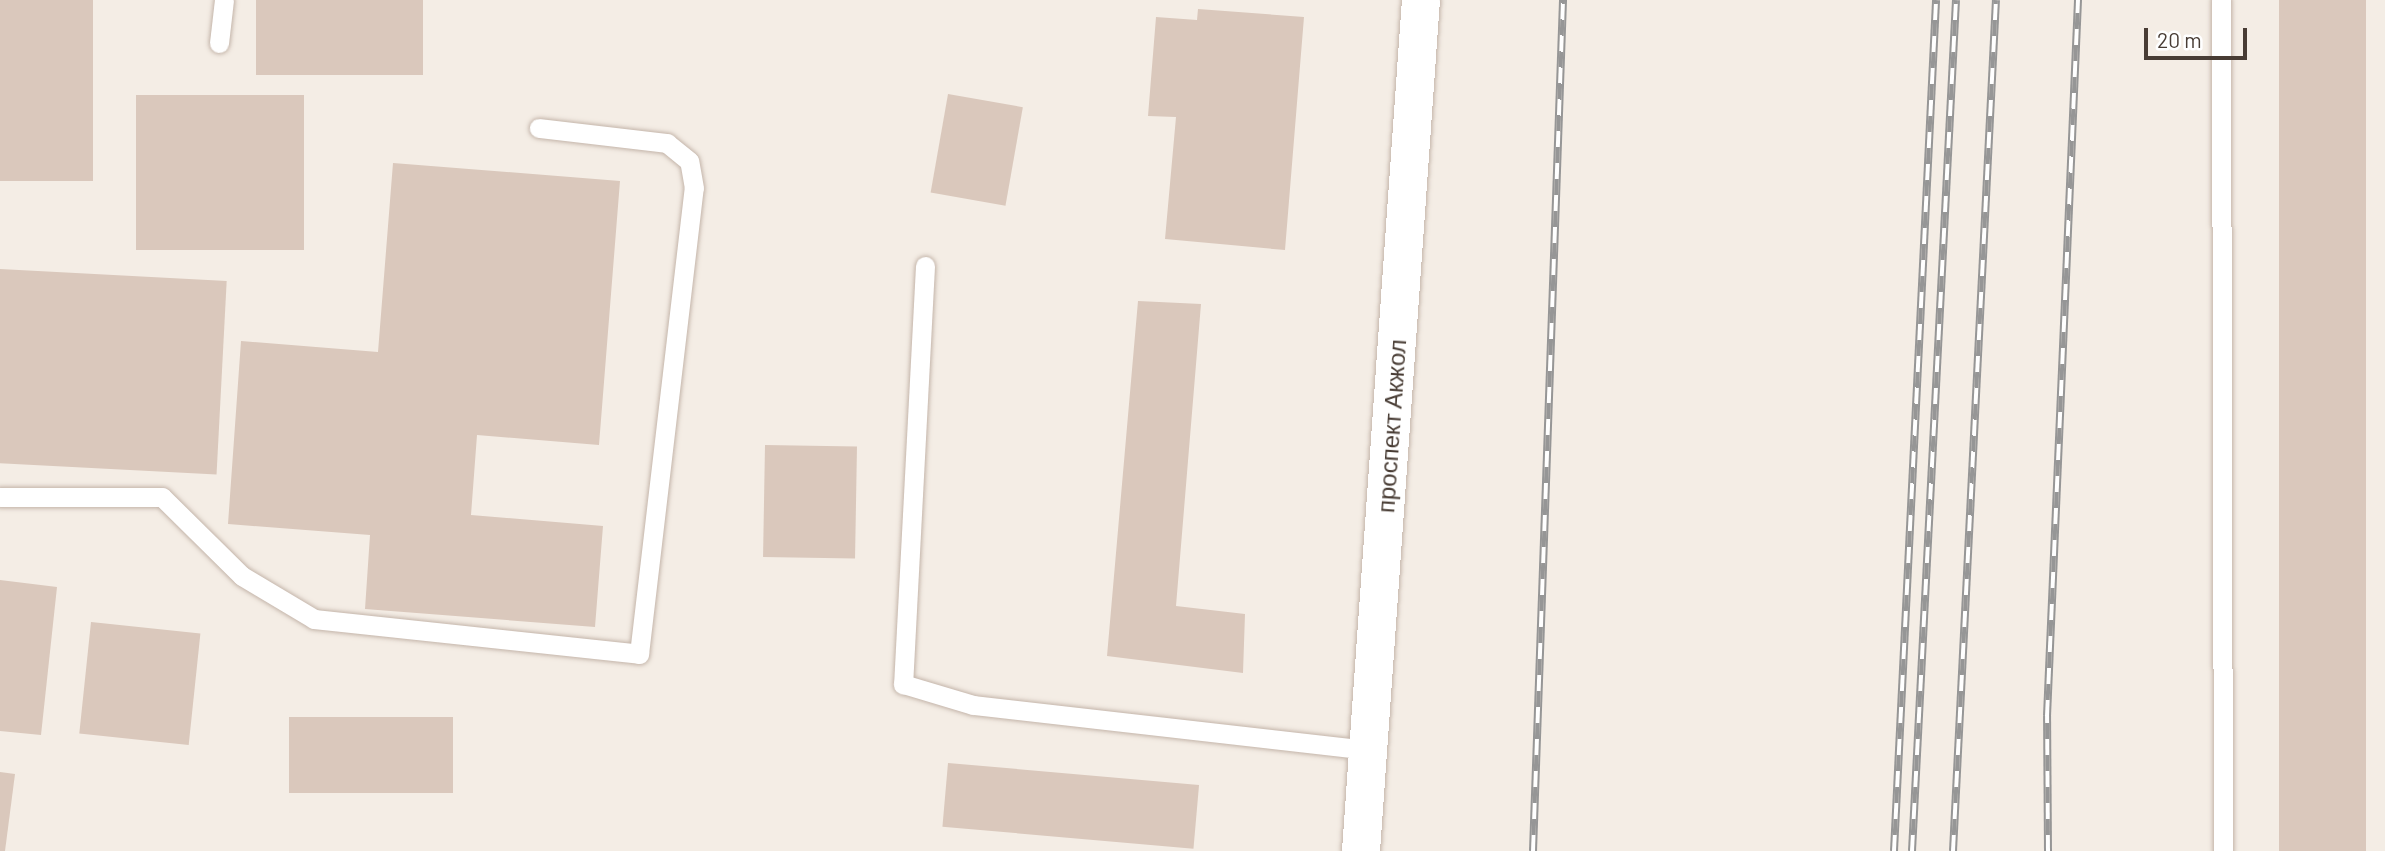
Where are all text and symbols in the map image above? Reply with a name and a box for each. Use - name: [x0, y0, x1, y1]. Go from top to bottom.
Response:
- scale bar: [2147, 14, 2250, 58]
- text: 20 m: [2157, 27, 2202, 52]
- street label: проспект Акжол: [1371, 338, 1411, 514]

